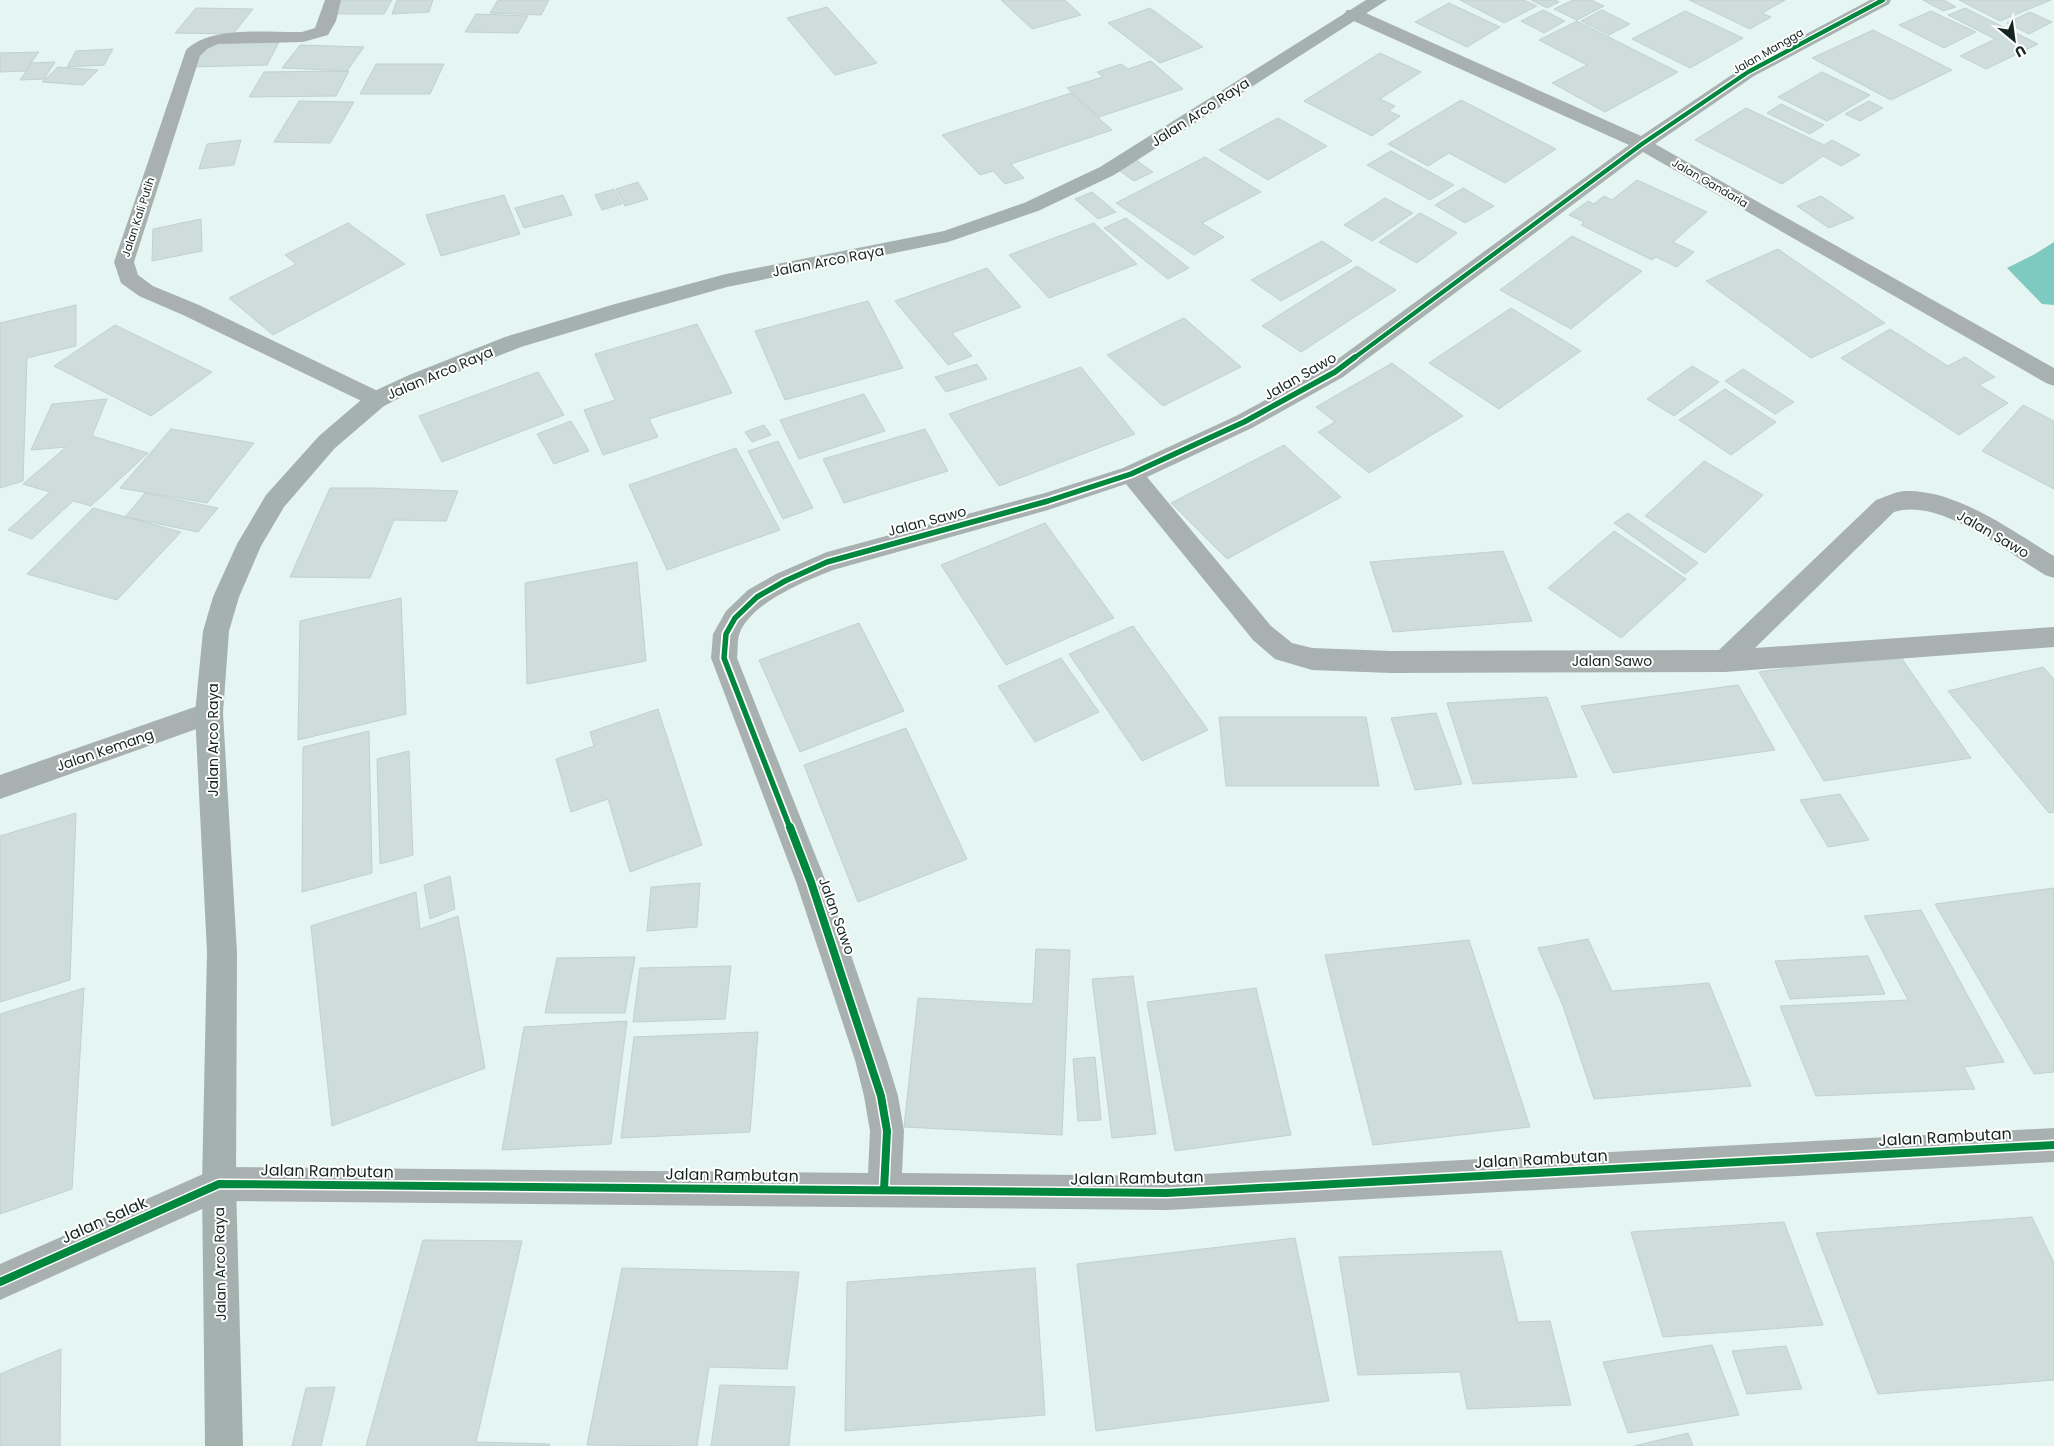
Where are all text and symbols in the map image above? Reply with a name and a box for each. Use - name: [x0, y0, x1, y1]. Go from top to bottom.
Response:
- north arrow: [1989, 15, 2039, 65]
- street label: Jalan Mangga: [1730, 24, 1806, 78]
- text: U: [2011, 40, 2029, 63]
- street label: Jalan Arco Raya: [1147, 73, 1253, 151]
- street label: Jalan Gandaria: [1669, 155, 1751, 211]
- street label: Jalan Kali Putih: [118, 175, 158, 259]
- street label: Jalan Arco Raya: [770, 240, 886, 282]
- street label: Jalan Arco Raya: [384, 342, 496, 404]
- street label: Jalan Sawo: [1260, 347, 1340, 405]
- street label: Jalan Sawo: [885, 501, 969, 541]
- street label: Jalan Sawo: [1953, 505, 2033, 563]
- street label: Jalan Sawo: [1572, 651, 1652, 671]
- street label: Jalan Arco Raya: [203, 683, 223, 797]
- street label: Jalan Kemang: [54, 724, 156, 776]
- street label: Jalan Sawo: [814, 875, 860, 957]
- street label: Jalan Rambutan: [1878, 1122, 2012, 1152]
- street label: Jalan Rambutan: [1474, 1144, 1608, 1174]
- street label: Jalan Rambutan: [260, 1158, 394, 1184]
- street label: Jalan Rambutan: [665, 1162, 799, 1188]
- street label: Jalan Rambutan: [1070, 1165, 1204, 1191]
- street label: Jalan Salak: [57, 1191, 151, 1249]
- street label: Jalan Arco Raya: [209, 1207, 231, 1321]

